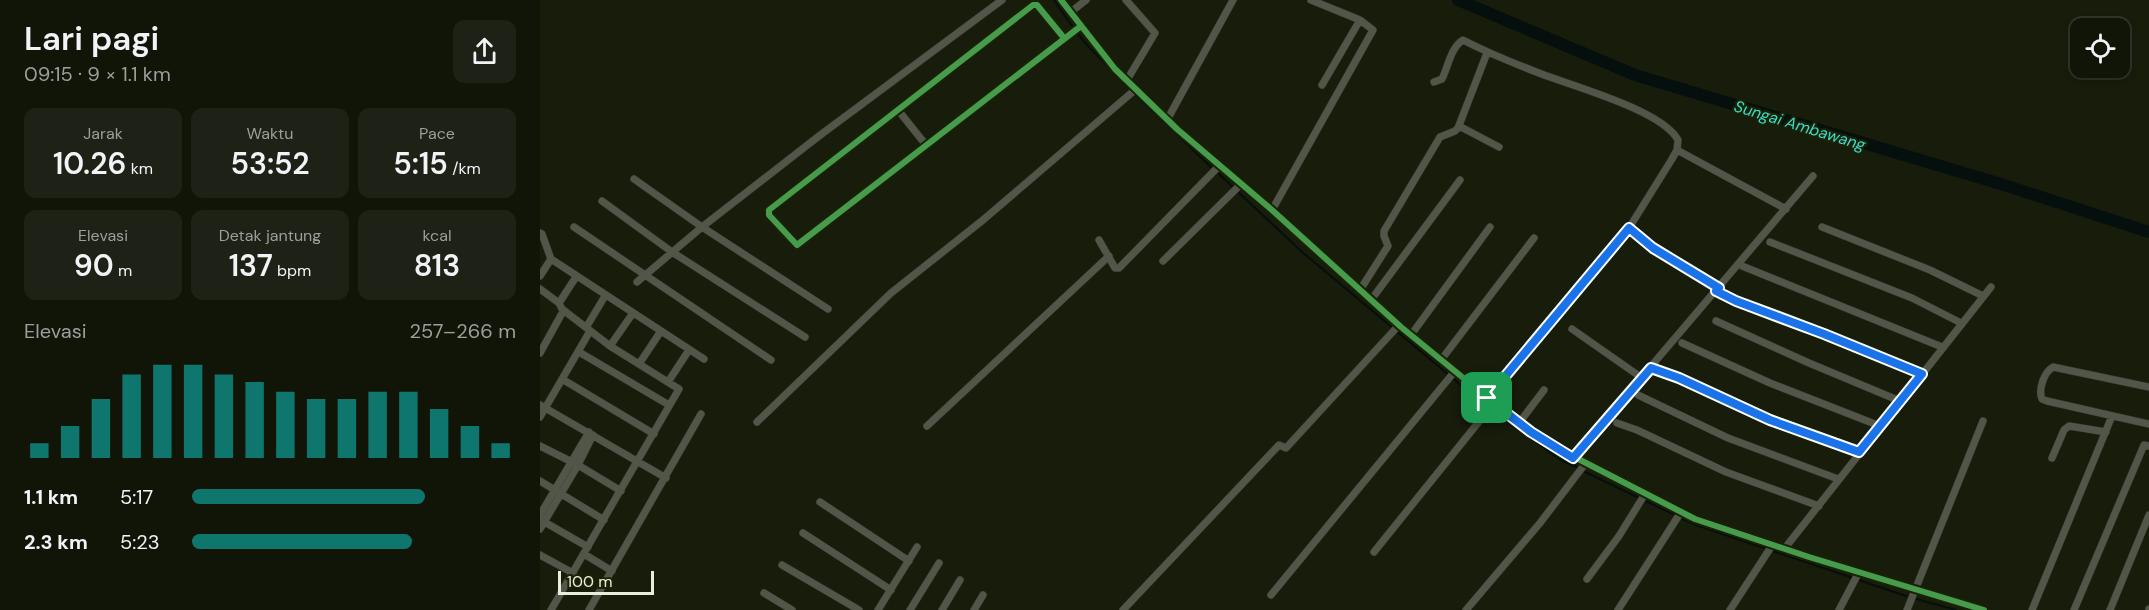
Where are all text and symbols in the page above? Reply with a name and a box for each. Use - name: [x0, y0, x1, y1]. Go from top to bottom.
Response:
- text: Lari pagi: [24, 17, 159, 60]
- map controls: [2070, 18, 2130, 78]
- button: locate: [2070, 18, 2130, 78]
- button: share: [453, 20, 516, 83]
- text: 09:15 · 9 × 1.1 km: [24, 61, 171, 87]
- water label: Sungai Ambawang: [1732, 96, 1869, 156]
- text: Jarak: [83, 123, 123, 144]
- text: Waktu: [247, 123, 293, 144]
- text: Pace: [419, 123, 455, 144]
- text: 10.26: [53, 144, 126, 183]
- text: 53:52: [230, 144, 310, 183]
- text: 5:15: [393, 144, 448, 183]
- text: km: [126, 158, 153, 179]
- text: /km: [448, 158, 481, 179]
- text: Elevasi: [78, 225, 128, 246]
- text: Detak jantung: [219, 225, 321, 246]
- text: kcal: [423, 225, 451, 246]
- text: 90: [74, 246, 114, 285]
- text: 137: [229, 246, 273, 285]
- text: 813: [414, 246, 460, 285]
- text: m: [114, 260, 132, 281]
- text: bpm: [273, 260, 311, 281]
- text: Elevasi: [24, 318, 86, 344]
- text: 257–266 m: [409, 318, 516, 344]
- pin: [1461, 372, 1512, 423]
- icon: arrive: [1470, 381, 1503, 414]
- text: 1.1 km: [24, 484, 78, 510]
- text: 5:17: [120, 484, 153, 510]
- text: 2.3 km: [24, 529, 88, 555]
- text: 5:23: [120, 529, 160, 555]
- scale bar: [558, 568, 654, 596]
- text: 100 m: [567, 571, 612, 592]

